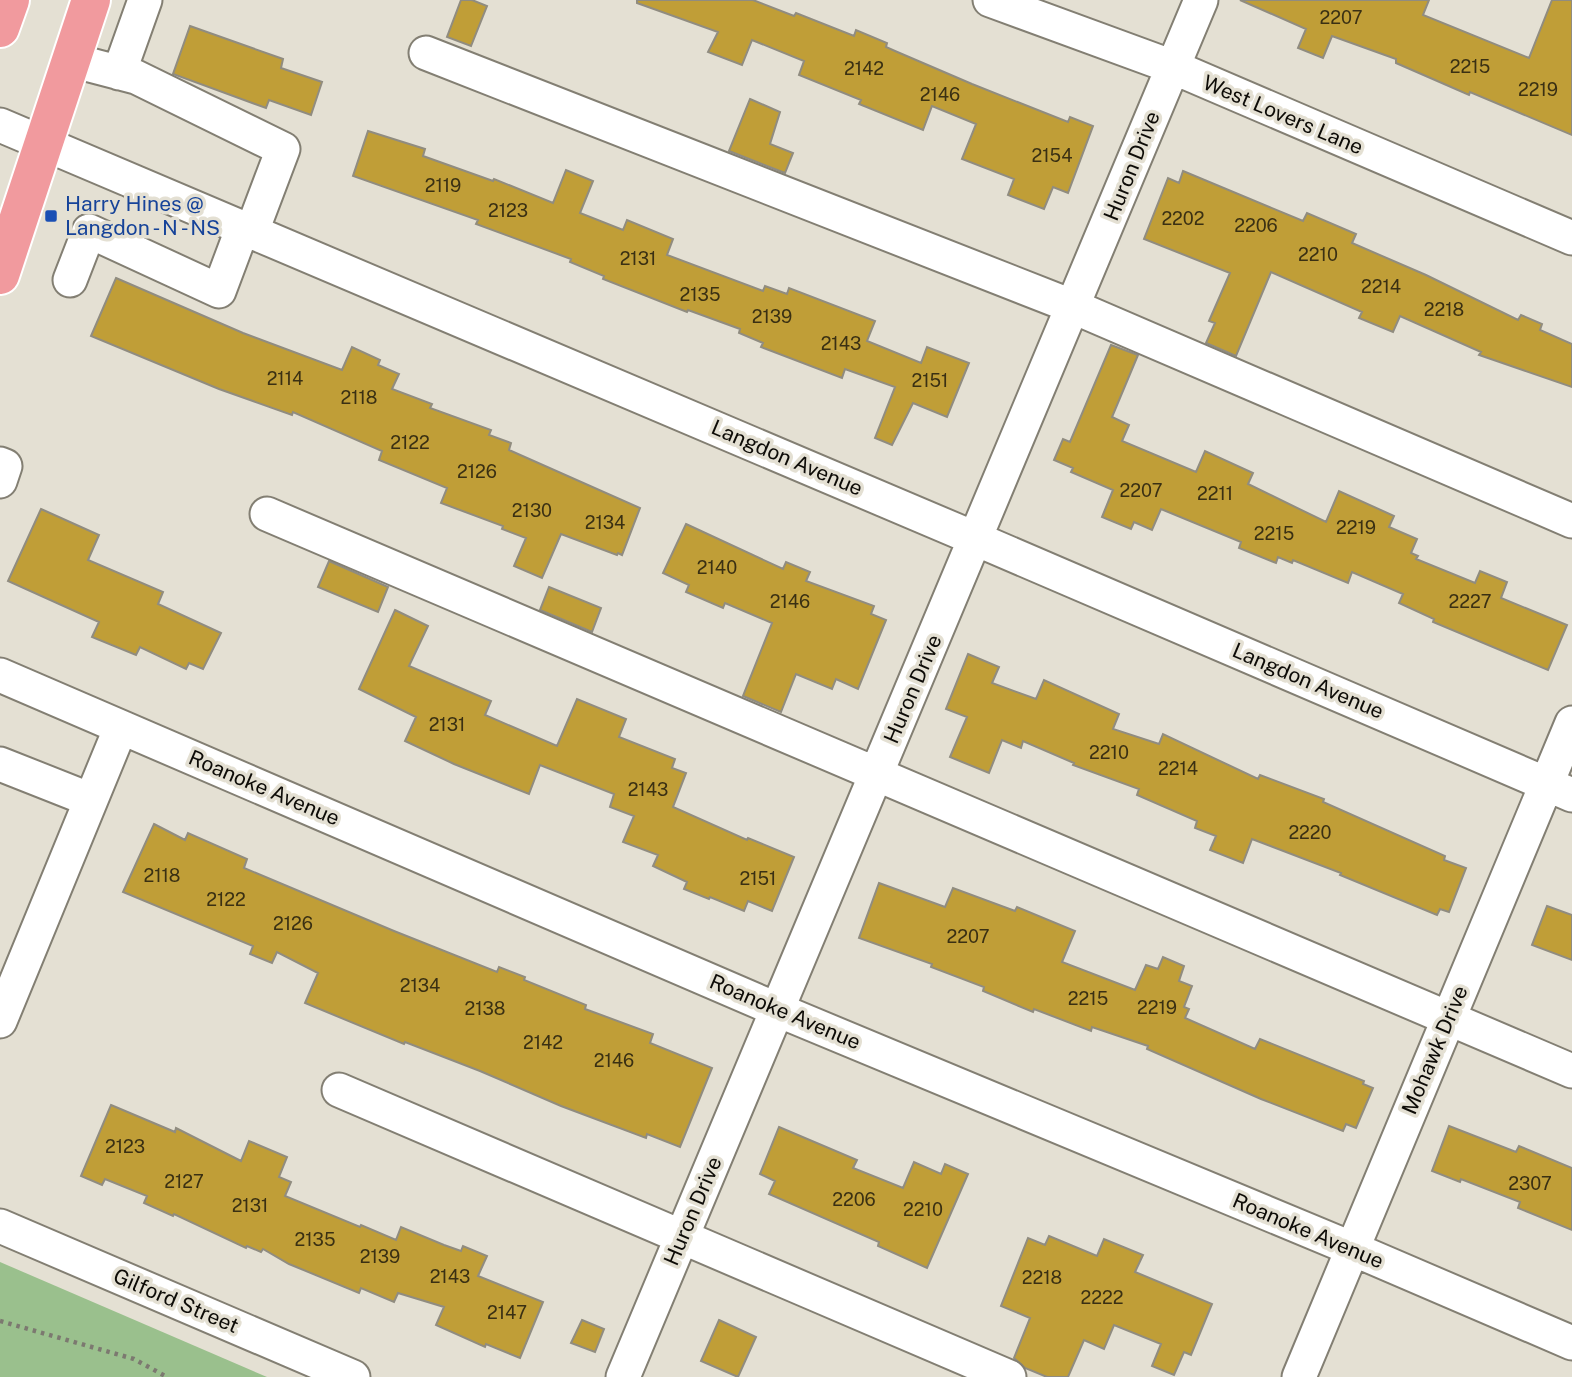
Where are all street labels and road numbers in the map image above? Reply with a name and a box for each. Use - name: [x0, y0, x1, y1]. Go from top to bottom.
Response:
- street label: West Lovers Lane: [1199, 70, 1367, 160]
- street label: Huron Drive: [1098, 107, 1165, 224]
- street label: Langdon Avenue: [708, 414, 867, 501]
- street label: Huron Drive: [878, 631, 947, 747]
- street label: Langdon Avenue: [1229, 637, 1388, 724]
- street label: Roanoke Avenue: [185, 744, 343, 831]
- street label: Roanoke Avenue: [706, 968, 864, 1055]
- street label: Mohawk Drive: [1396, 982, 1473, 1118]
- street label: Huron Drive: [658, 1153, 727, 1269]
- street label: Roanoke Avenue: [1229, 1187, 1387, 1274]
- street label: Gilford Street: [110, 1263, 243, 1338]

